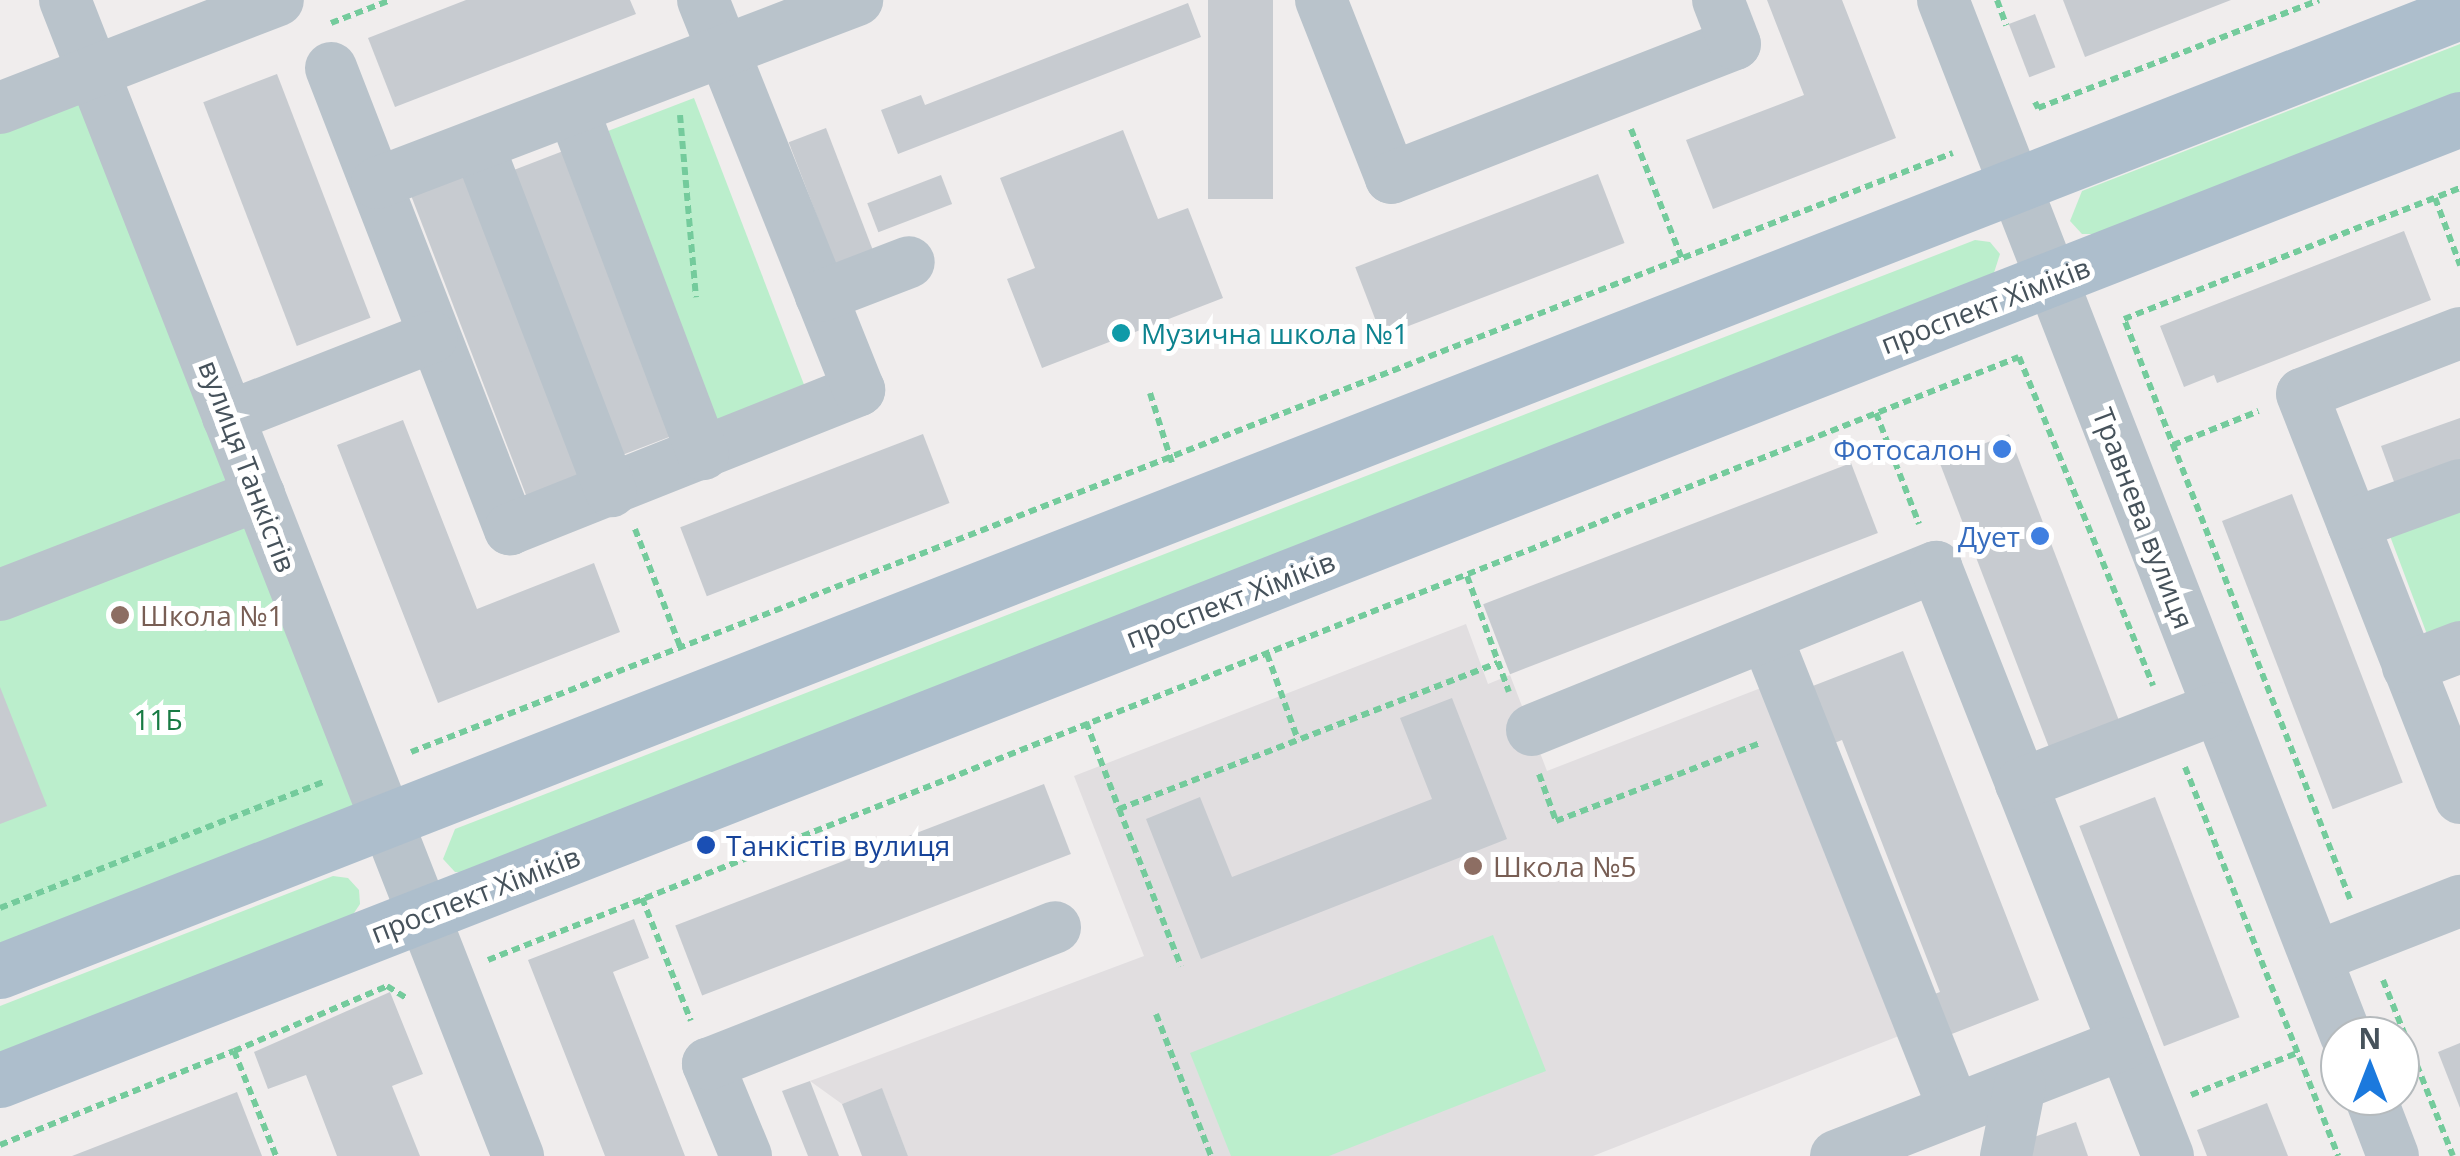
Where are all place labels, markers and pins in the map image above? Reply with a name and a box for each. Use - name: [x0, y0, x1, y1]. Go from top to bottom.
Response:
- place label: Музична школа №1: [1141, 316, 1409, 350]
- marker: Музична школа №1: [1110, 322, 1132, 344]
- place label: Фотосалон: [1833, 432, 1982, 466]
- marker: Фотосалон: [1991, 438, 2013, 460]
- place label: Дует: [1958, 519, 2020, 553]
- marker: Дует: [2029, 525, 2051, 547]
- place label: Школа №1: [140, 598, 284, 632]
- marker: Школа №1: [109, 604, 131, 626]
- place label: Танкістів вулиця: [726, 828, 950, 862]
- marker: Танкістів вулиця: [695, 834, 717, 856]
- place label: Школа №5: [1493, 849, 1637, 883]
- marker: Школа №5: [1462, 855, 1484, 877]

